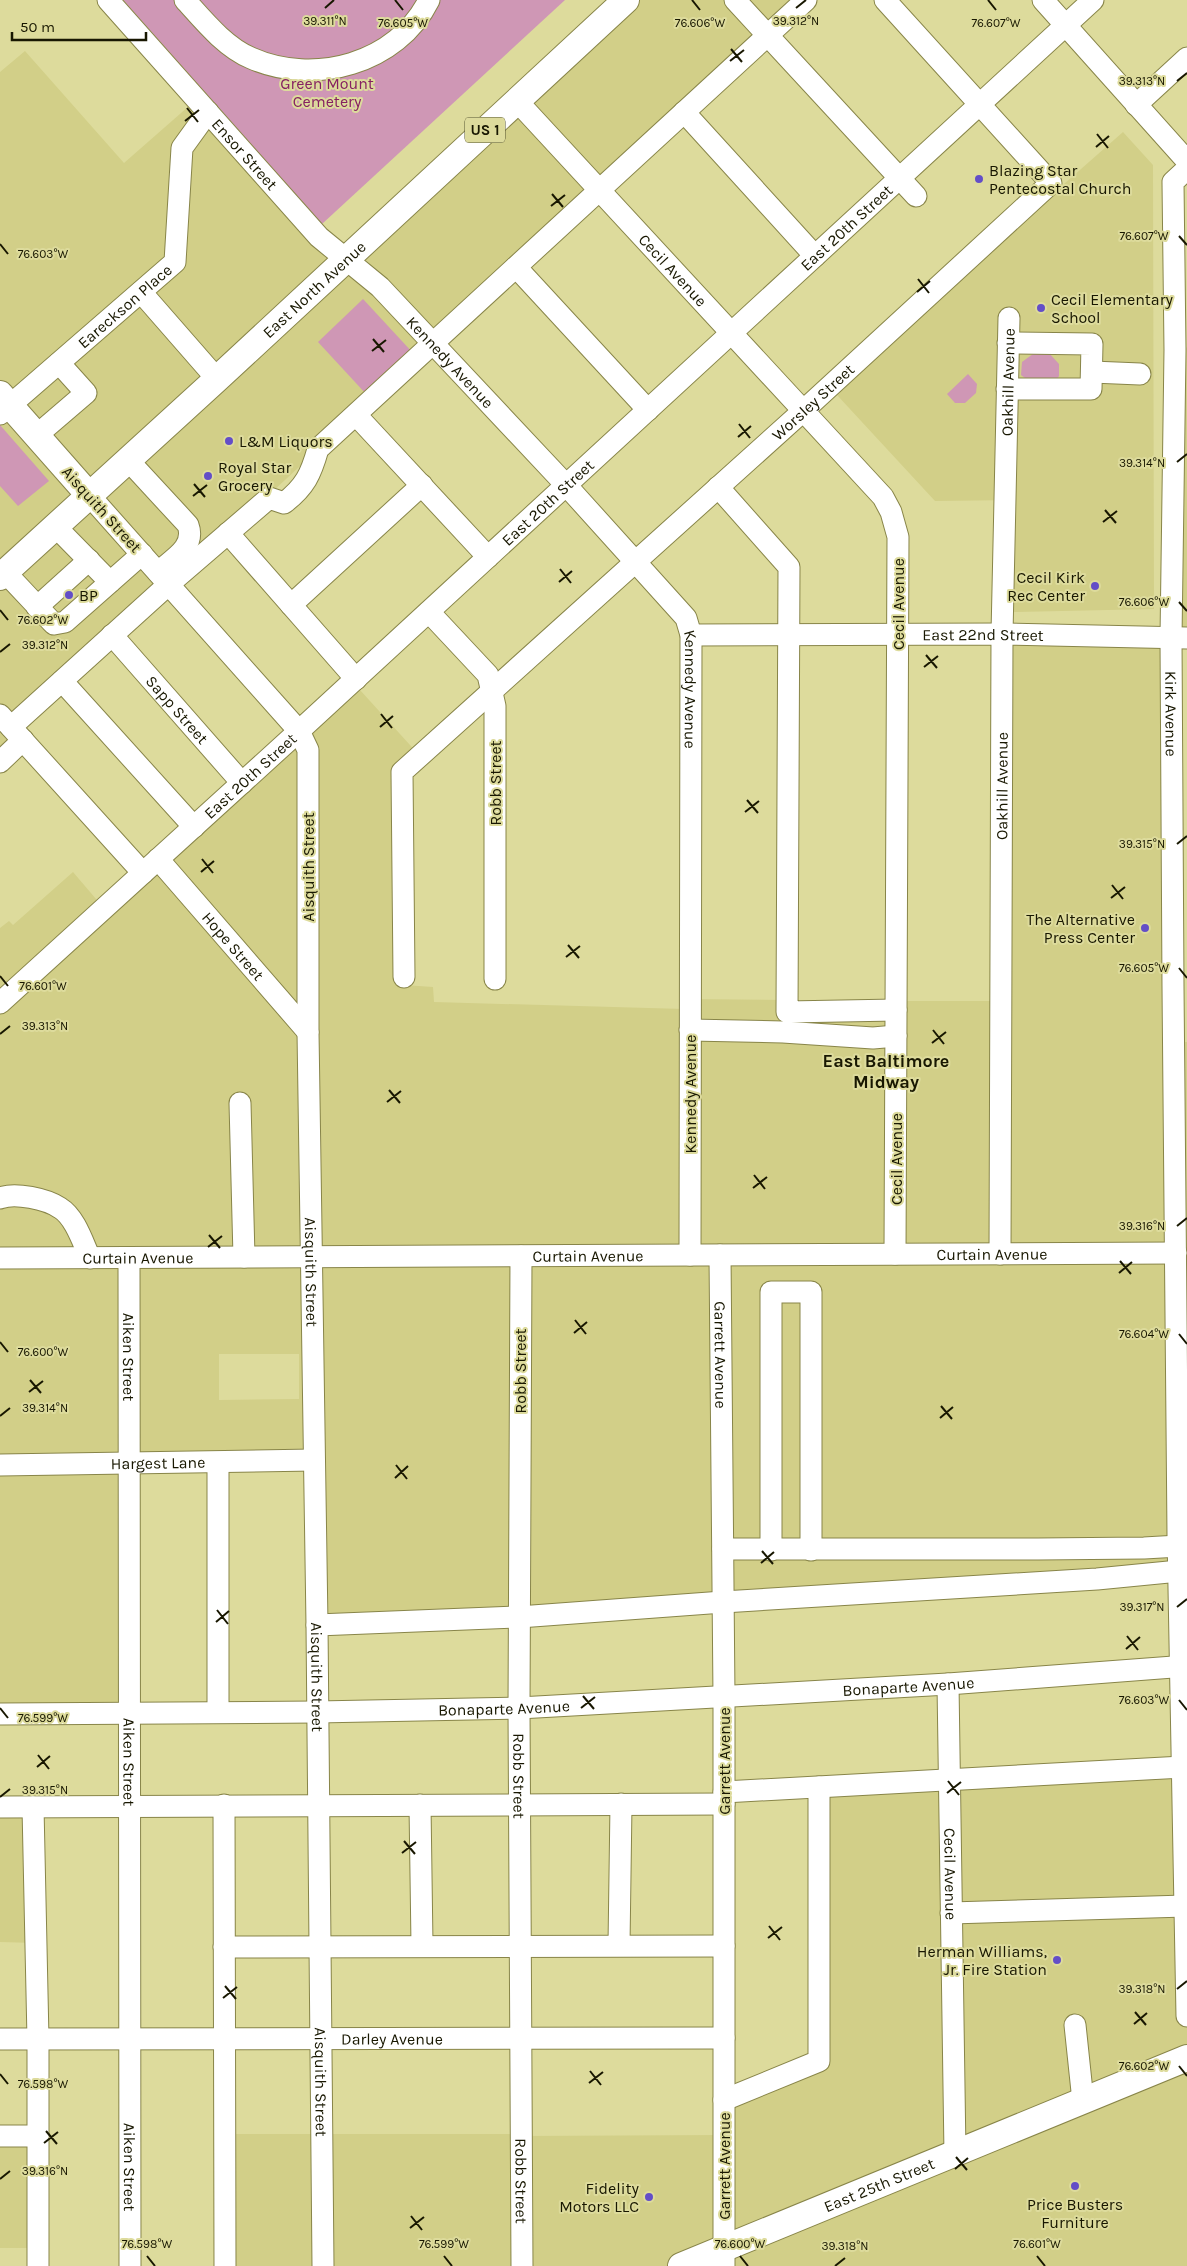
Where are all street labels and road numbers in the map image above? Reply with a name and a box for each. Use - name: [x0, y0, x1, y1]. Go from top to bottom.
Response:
- street label: Ensor Street: [208, 114, 281, 194]
- road number: US 1: [465, 118, 505, 142]
- street label: East 20th Street: [797, 181, 896, 275]
- street label: Cecil Avenue: [635, 230, 711, 310]
- street label: East North Avenue: [259, 237, 370, 342]
- street label: Eareckson Place: [74, 260, 176, 352]
- street label: Kennedy Avenue: [402, 312, 498, 412]
- street label: Oakhill Avenue: [997, 328, 1019, 436]
- street label: Worsley Street: [768, 360, 858, 444]
- street label: East 20th Street: [498, 456, 598, 550]
- street label: Aisquith Street: [58, 462, 145, 556]
- street label: Cecil Avenue: [889, 558, 908, 650]
- street label: East 22nd Street: [922, 625, 1044, 645]
- street label: Kennedy Avenue: [680, 628, 701, 749]
- street label: Kirk Avenue: [1161, 671, 1181, 757]
- street label: Sapp Street: [142, 672, 212, 748]
- street label: East 20th Street: [200, 729, 301, 823]
- street label: Oakhill Avenue: [992, 732, 1012, 840]
- street label: Robb Street: [486, 740, 505, 826]
- street label: Aisquith Street: [299, 812, 318, 922]
- street label: Hope Street: [198, 908, 268, 984]
- street label: Kennedy Avenue: [681, 1035, 700, 1153]
- street label: Cecil Avenue: [887, 1113, 906, 1205]
- street label: Aisquith Street: [301, 1217, 321, 1327]
- street label: Curtain Avenue: [936, 1245, 1048, 1264]
- street label: Curtain Avenue: [532, 1246, 644, 1266]
- street label: Curtain Avenue: [82, 1248, 194, 1268]
- street label: Garrett Avenue: [710, 1301, 730, 1409]
- street label: Aiken Street: [119, 1313, 138, 1401]
- street label: Robb Street: [511, 1328, 530, 1414]
- street label: Hargest Lane: [110, 1453, 206, 1473]
- street label: Aisquith Street: [307, 1622, 327, 1732]
- street label: Bonaparte Avenue: [842, 1673, 975, 1700]
- street label: Bonaparte Avenue: [438, 1696, 570, 1720]
- street label: Garrett Avenue: [715, 1707, 734, 1815]
- street label: Aiken Street: [119, 1718, 139, 1806]
- street label: Robb Street: [509, 1733, 529, 1819]
- street label: Cecil Avenue: [940, 1828, 961, 1920]
- street label: Aisquith Street: [311, 2027, 331, 2137]
- street label: Darley Avenue: [341, 2029, 443, 2049]
- street label: Garrett Avenue: [715, 2112, 734, 2220]
- street label: Aiken Street: [120, 2123, 139, 2211]
- street label: Robb Street: [511, 2138, 531, 2224]
- street label: East 25th Street: [821, 2154, 937, 2216]

